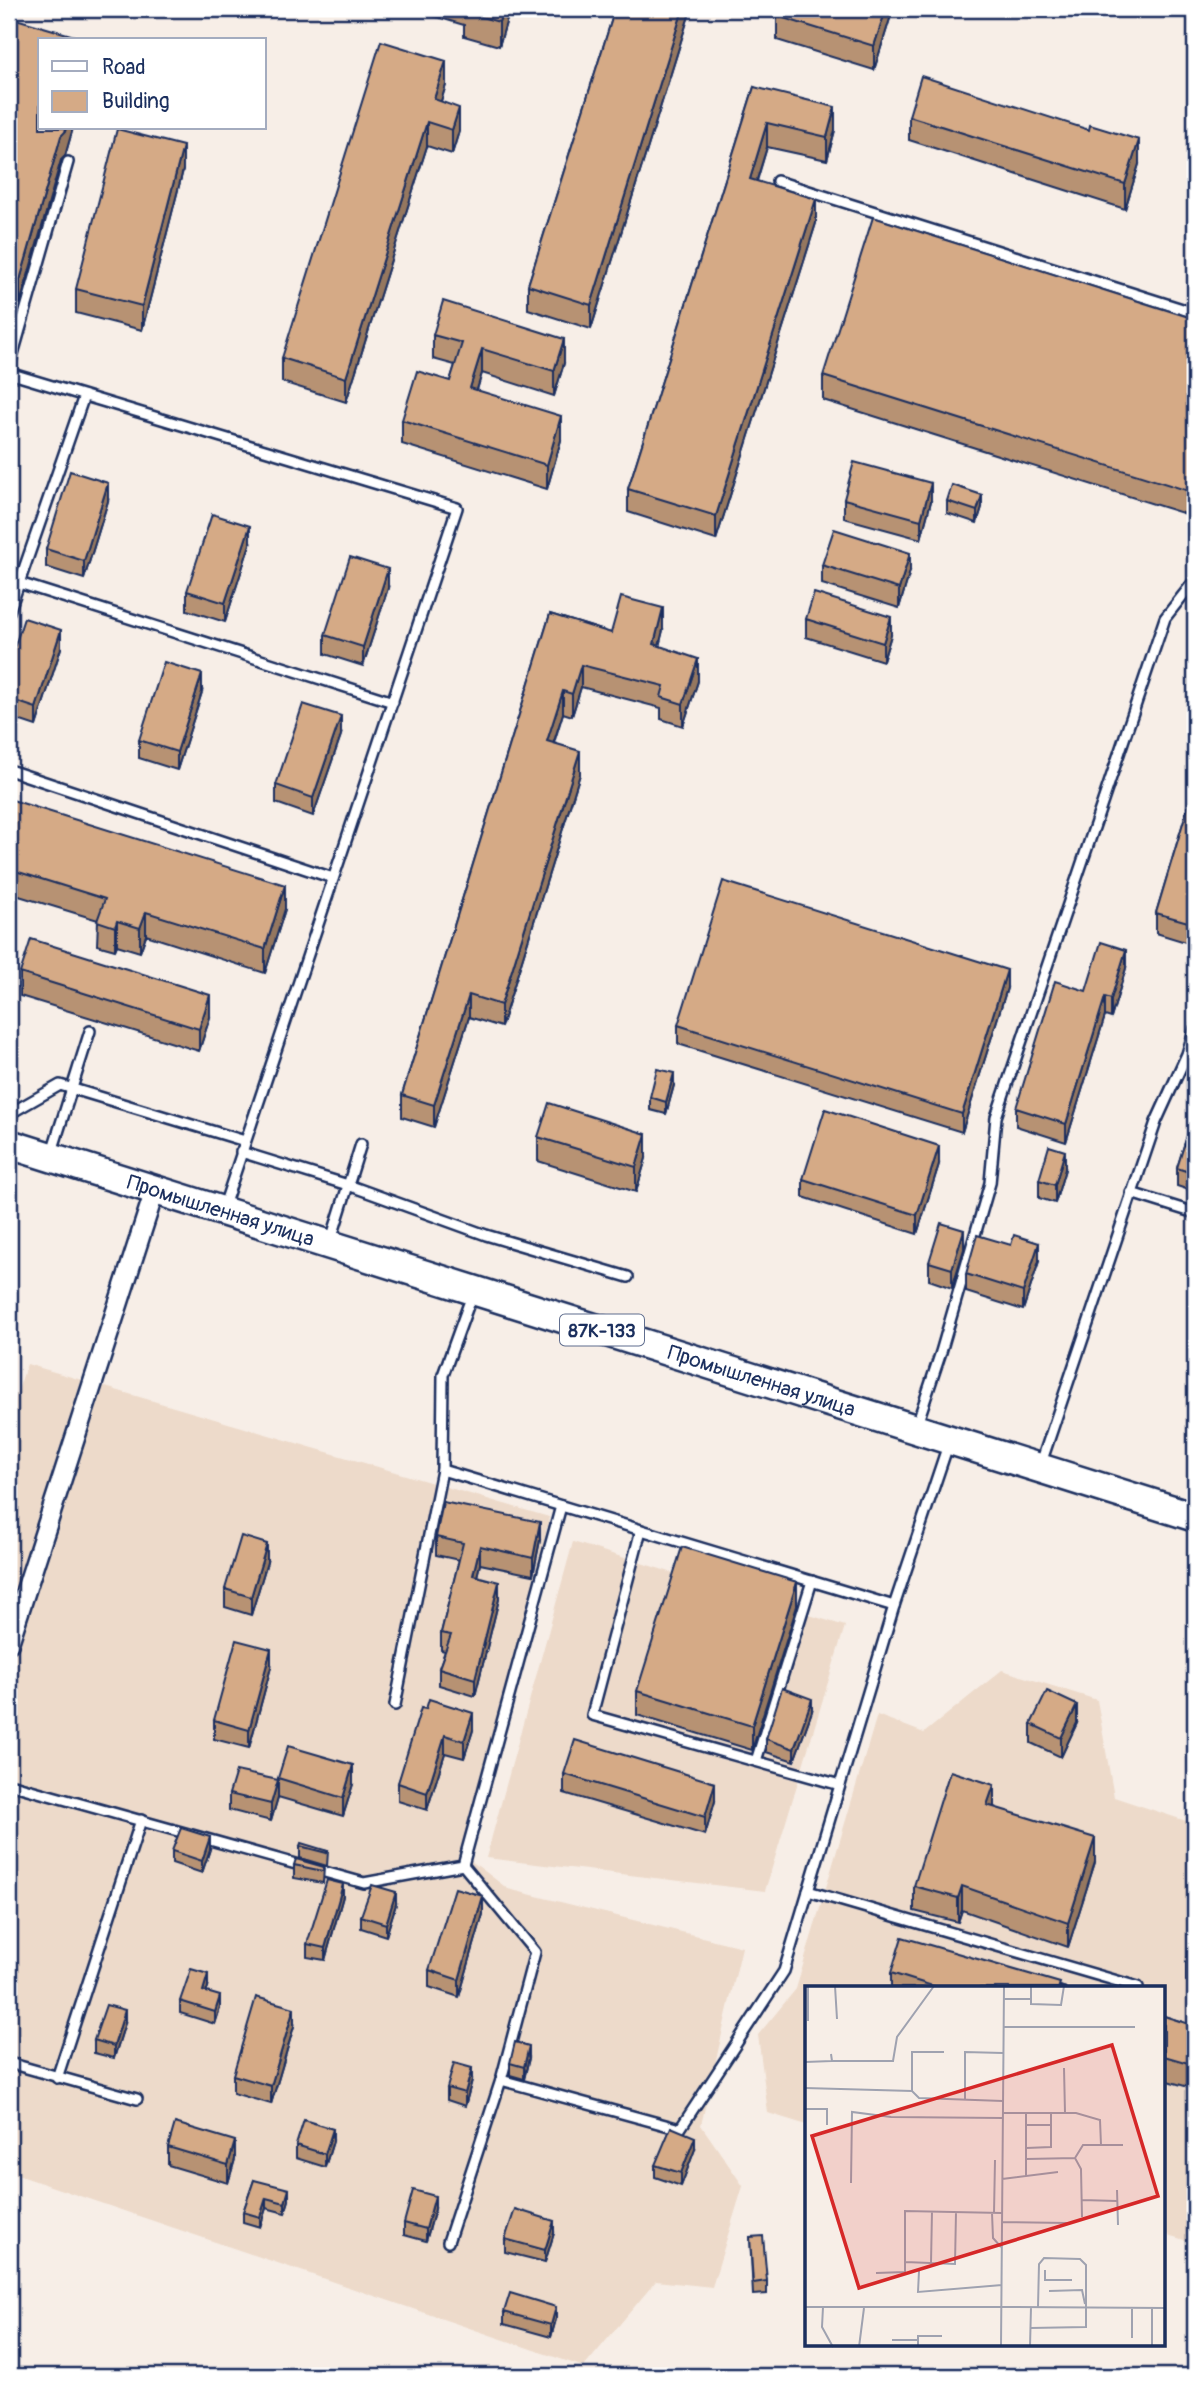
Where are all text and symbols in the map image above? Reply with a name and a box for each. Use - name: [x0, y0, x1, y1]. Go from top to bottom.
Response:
- legend: [38, 38, 266, 130]
- text: Road: [102, 54, 146, 81]
- text: Building: [102, 88, 169, 115]
- street label: Промышленная улица: [124, 1169, 318, 1253]
- road number: 87К-133: [560, 1314, 644, 1346]
- street label: Промышленная улица: [664, 1339, 859, 1423]
- inset map: [805, 1986, 1166, 2346]

